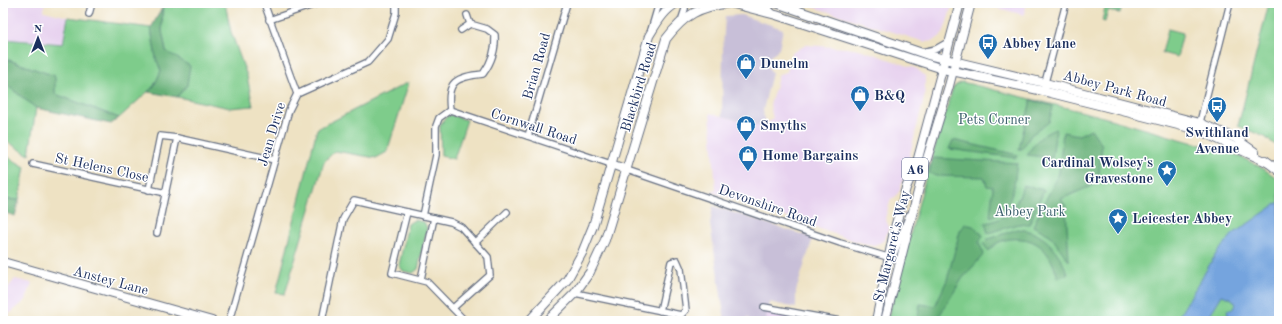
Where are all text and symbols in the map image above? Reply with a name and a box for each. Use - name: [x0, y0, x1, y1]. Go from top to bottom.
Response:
- north arrow: [18, 18, 58, 58]
- text: N: [34, 24, 43, 35]
- street label: Brian Road: [521, 31, 553, 101]
- bus stop icon: Abbey Lane: [977, 32, 999, 60]
- place label: Abbey Lane: [1002, 37, 1076, 51]
- street label: Blackbird Road: [619, 41, 659, 134]
- shop icon: Dunelm: [735, 52, 757, 80]
- place label: Dunelm: [760, 57, 809, 71]
- street label: Abbey Park Road: [1061, 68, 1168, 110]
- shop icon: B&Q: [849, 84, 871, 112]
- place label: B&Q: [874, 89, 905, 103]
- bus stop icon: Swithland Avenue: [1206, 95, 1228, 123]
- street label: Jean Drive: [256, 101, 288, 168]
- street label: Cornwall Road: [489, 106, 578, 147]
- park label: Pets Corner: [958, 113, 1030, 127]
- shop icon: Smyths: [735, 114, 757, 142]
- place label: Smyths: [760, 119, 806, 133]
- place label: Swithland Avenue: [1185, 126, 1249, 156]
- shop icon: Home Bargains: [737, 144, 759, 172]
- place label: Home Bargains: [762, 149, 858, 163]
- street label: St Helens Close: [54, 151, 150, 185]
- place label: Cardinal Wolsey's Gravestone: [1041, 156, 1153, 186]
- road number: A6: [902, 158, 928, 180]
- place icon: Cardinal Wolsey's Gravestone: [1156, 159, 1178, 187]
- street label: Devonshire Road: [717, 182, 819, 229]
- street label: St Margaret's Way: [871, 188, 913, 304]
- park label: Abbey Park: [994, 205, 1066, 219]
- place icon: Leicester Abbey: [1107, 207, 1129, 235]
- place label: Leicester Abbey: [1132, 212, 1232, 226]
- street label: Anstey Lane: [72, 264, 150, 298]

